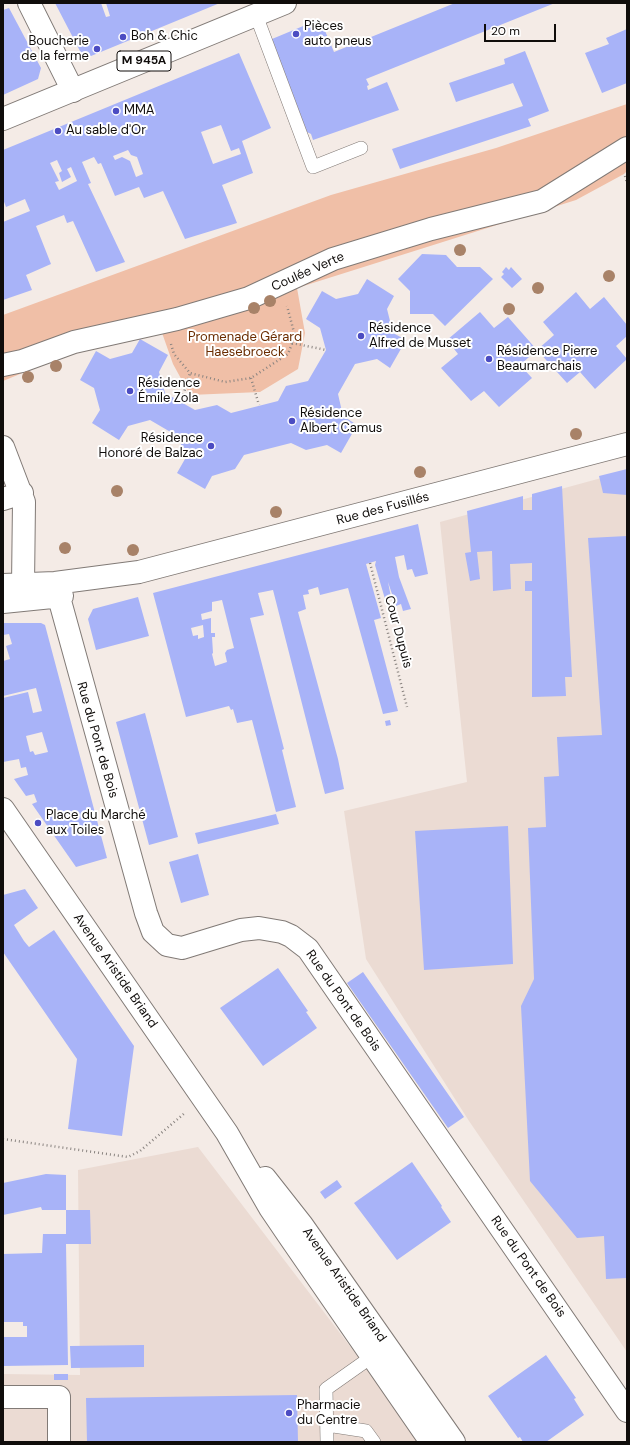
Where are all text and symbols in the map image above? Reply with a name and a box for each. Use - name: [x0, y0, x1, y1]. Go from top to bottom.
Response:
- scale bar: [486, 16, 558, 42]
- place label: Pièces auto pneus: [304, 19, 372, 50]
- text: 20 m: [491, 23, 520, 39]
- place label: Boh & Chic: [131, 29, 198, 45]
- marker: Pièces auto pneus: [291, 29, 301, 39]
- marker: Boh & Chic: [118, 32, 128, 42]
- place label: Boucherie de la ferme: [21, 34, 89, 65]
- marker: Boucherie de la ferme: [92, 44, 102, 54]
- road number: M 945A: [117, 51, 171, 71]
- place label: MMA: [124, 103, 154, 119]
- marker: MMA: [111, 106, 121, 116]
- place label: Au sable d'Or: [66, 123, 146, 139]
- marker: Au sable d'Or: [53, 126, 63, 136]
- street label: Coulée Verte: [269, 249, 347, 295]
- place label: Résidence Alfred de Musset: [369, 321, 471, 352]
- park label: Promenade Gérard Haesebroeck: [188, 330, 302, 361]
- marker: Résidence Alfred de Musset: [356, 331, 366, 341]
- place label: Résidence Pierre Beaumarchais: [497, 344, 597, 375]
- marker: Résidence Pierre Beaumarchais: [484, 354, 494, 364]
- place label: Résidence Émile Zola: [138, 376, 200, 407]
- marker: Résidence Émile Zola: [125, 386, 135, 396]
- place label: Résidence Albert Camus: [300, 406, 382, 437]
- marker: Résidence Albert Camus: [287, 416, 297, 426]
- place label: Résidence Honoré de Balzac: [99, 431, 203, 462]
- marker: Résidence Honoré de Balzac: [206, 441, 216, 451]
- street label: Rue des Fusillés: [335, 489, 431, 529]
- street label: Cour Dupuis: [381, 594, 415, 670]
- street label: Rue du Pont de Bois: [73, 680, 121, 800]
- place label: Place du Marché aux Toiles: [46, 808, 146, 839]
- marker: Place du Marché aux Toiles: [33, 818, 43, 828]
- street label: Avenue Aristide Briand: [70, 911, 160, 1031]
- street label: Rue du Pont de Bois: [302, 947, 384, 1055]
- street label: Rue du Pont de Bois: [487, 1213, 569, 1321]
- street label: Avenue Aristide Briand: [299, 1225, 389, 1345]
- place label: Pharmacie du Centre: [297, 1398, 360, 1429]
- marker: Pharmacie du Centre: [284, 1408, 294, 1418]

